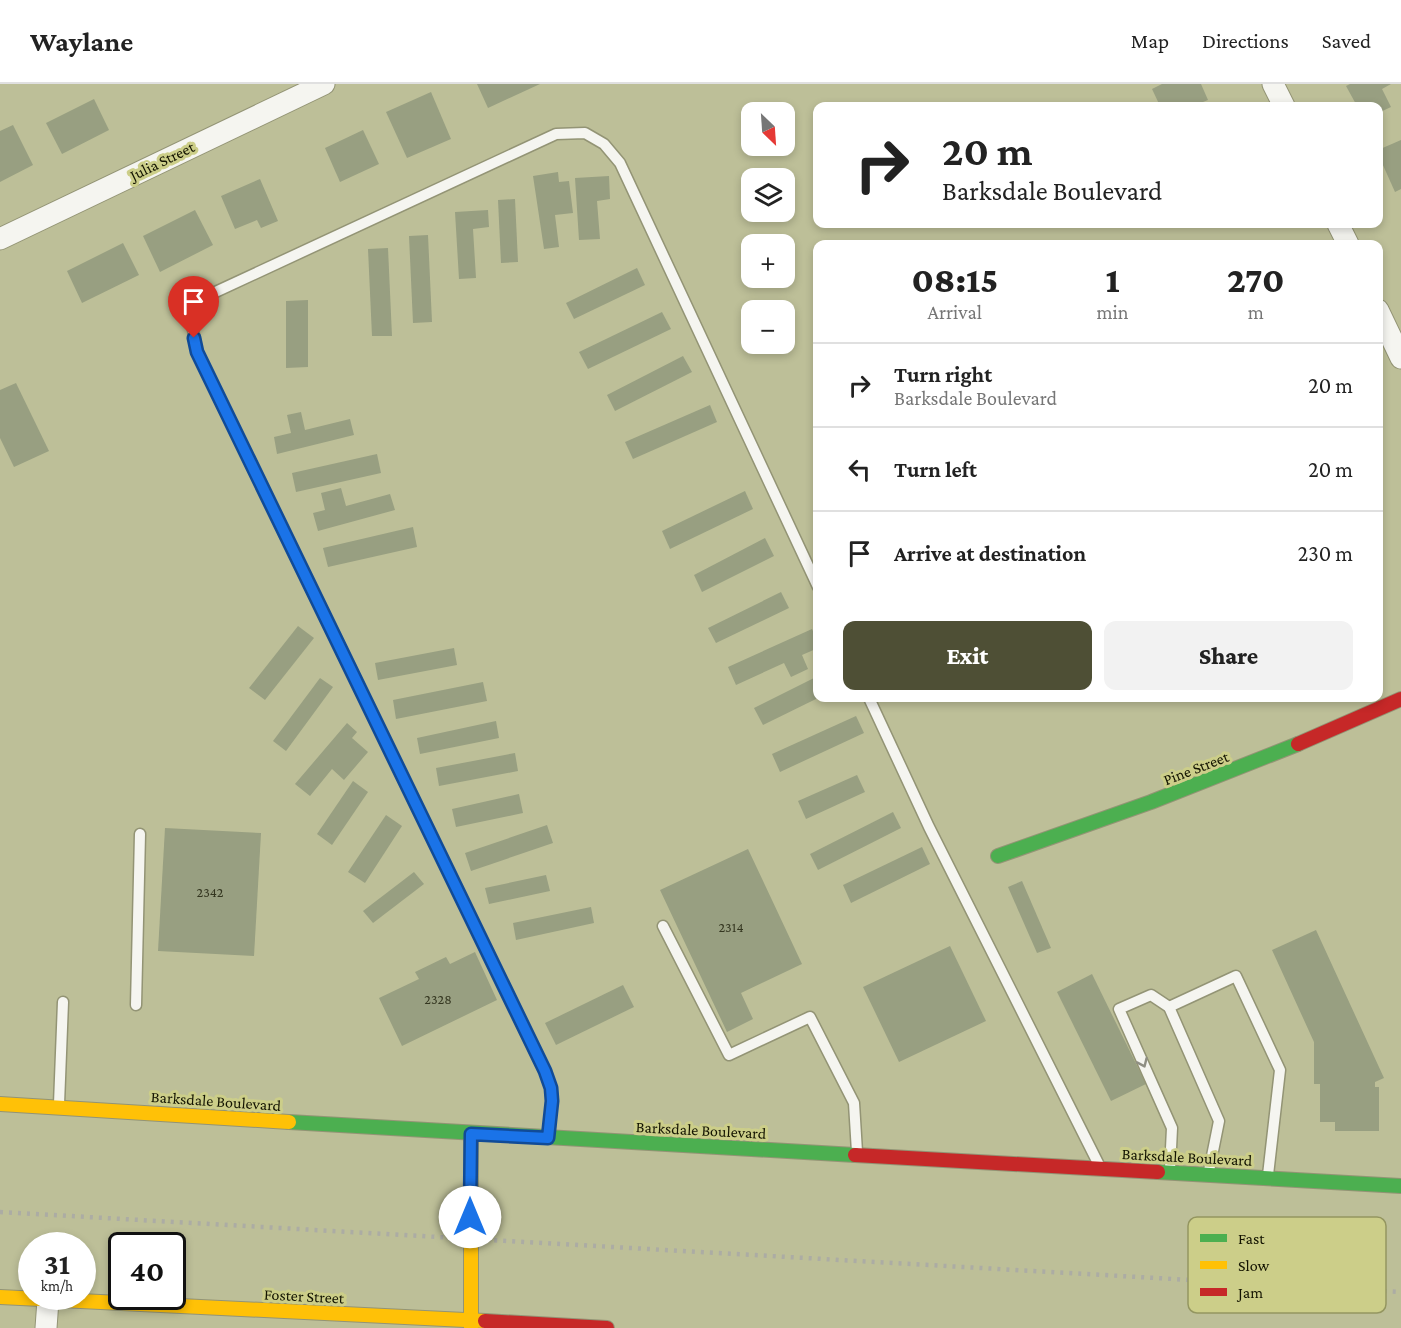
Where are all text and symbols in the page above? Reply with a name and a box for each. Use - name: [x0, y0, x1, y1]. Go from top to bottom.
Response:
- text: Waylane: [30, 26, 133, 57]
- text: Map: [1131, 29, 1169, 53]
- text: Directions: [1202, 29, 1289, 53]
- text: Saved: [1322, 29, 1371, 53]
- north arrow: [741, 102, 795, 156]
- map controls: [741, 102, 795, 354]
- icon: right: [843, 126, 921, 204]
- text: 20 m: [942, 127, 1033, 174]
- street label: Julia Street: [125, 138, 198, 186]
- button: layers: [741, 168, 795, 222]
- text: Barksdale Boulevard: [942, 176, 1162, 206]
- button: +: [741, 234, 795, 288]
- text: 08:15: [911, 260, 998, 300]
- text: 1: [1105, 260, 1120, 300]
- text: 270: [1227, 260, 1285, 300]
- pin: [168, 276, 219, 338]
- icon: arrive: [177, 285, 210, 318]
- button: −: [741, 300, 795, 354]
- text: Arrival: [928, 301, 982, 323]
- text: min: [1096, 301, 1129, 323]
- text: m: [1248, 301, 1264, 323]
- text: Turn right: [894, 362, 992, 387]
- icon: right: [843, 369, 876, 402]
- text: 20 m: [1308, 373, 1353, 398]
- text: Barksdale Boulevard: [894, 387, 1057, 409]
- icon: left: [843, 453, 876, 486]
- text: Turn left: [894, 457, 977, 482]
- text: 20 m: [1308, 457, 1353, 482]
- icon: arrive: [843, 537, 876, 570]
- text: Arrive at destination: [894, 541, 1086, 566]
- text: 230 m: [1298, 541, 1353, 566]
- button: Exit: [843, 621, 1092, 690]
- button: Share: [1104, 621, 1353, 690]
- street label: Pine Street: [1161, 748, 1232, 788]
- house number: 2342: [196, 884, 224, 900]
- house number: 2314: [718, 919, 744, 935]
- house number: 2328: [424, 991, 452, 1007]
- one-way arrow: [1135, 1056, 1147, 1067]
- street label: Barksdale Boulevard: [150, 1088, 282, 1114]
- street label: Barksdale Boulevard: [635, 1118, 767, 1142]
- street label: Barksdale Boulevard: [1121, 1145, 1253, 1169]
- position arrow: [438, 1185, 502, 1249]
- legend: [1188, 1217, 1386, 1313]
- text: Fast: [1238, 1230, 1265, 1247]
- speed limit sign: 40: [108, 1232, 186, 1310]
- text: 31: [44, 1247, 70, 1280]
- text: Slow: [1238, 1257, 1270, 1274]
- text: km/h: [41, 1278, 73, 1294]
- text: Jam: [1236, 1284, 1263, 1302]
- street label: Foster Street: [264, 1285, 345, 1307]

